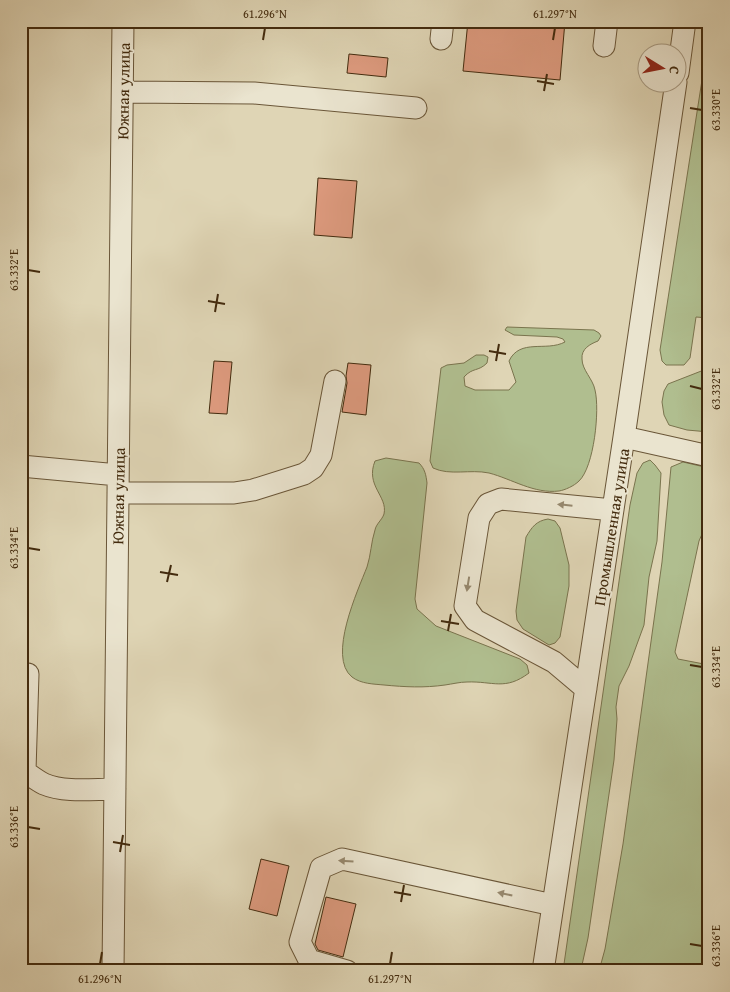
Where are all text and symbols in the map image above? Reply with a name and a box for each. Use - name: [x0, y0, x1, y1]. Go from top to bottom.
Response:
- text: 61.296°N: [243, 5, 287, 22]
- text: 61.297°N: [533, 5, 577, 22]
- street label: Южная улица: [110, 42, 136, 140]
- north arrow: [638, 42, 688, 92]
- text: С: [664, 65, 685, 76]
- text: 63.330°E: [707, 89, 724, 131]
- text: 63.332°E: [5, 249, 22, 291]
- text: 63.332°E: [707, 368, 724, 410]
- street label: Промышленная улица: [587, 446, 635, 607]
- street label: Южная улица: [105, 447, 131, 545]
- one-way arrow: [557, 501, 573, 509]
- text: 63.334°E: [5, 527, 22, 569]
- one-way arrow: [464, 577, 472, 593]
- text: 63.334°E: [707, 646, 724, 688]
- text: 63.336°E: [5, 806, 22, 848]
- one-way arrow: [338, 856, 354, 864]
- one-way arrow: [498, 890, 513, 898]
- text: 63.336°E: [707, 925, 724, 967]
- text: 61.296°N: [78, 970, 122, 987]
- text: 61.297°N: [368, 970, 412, 987]

